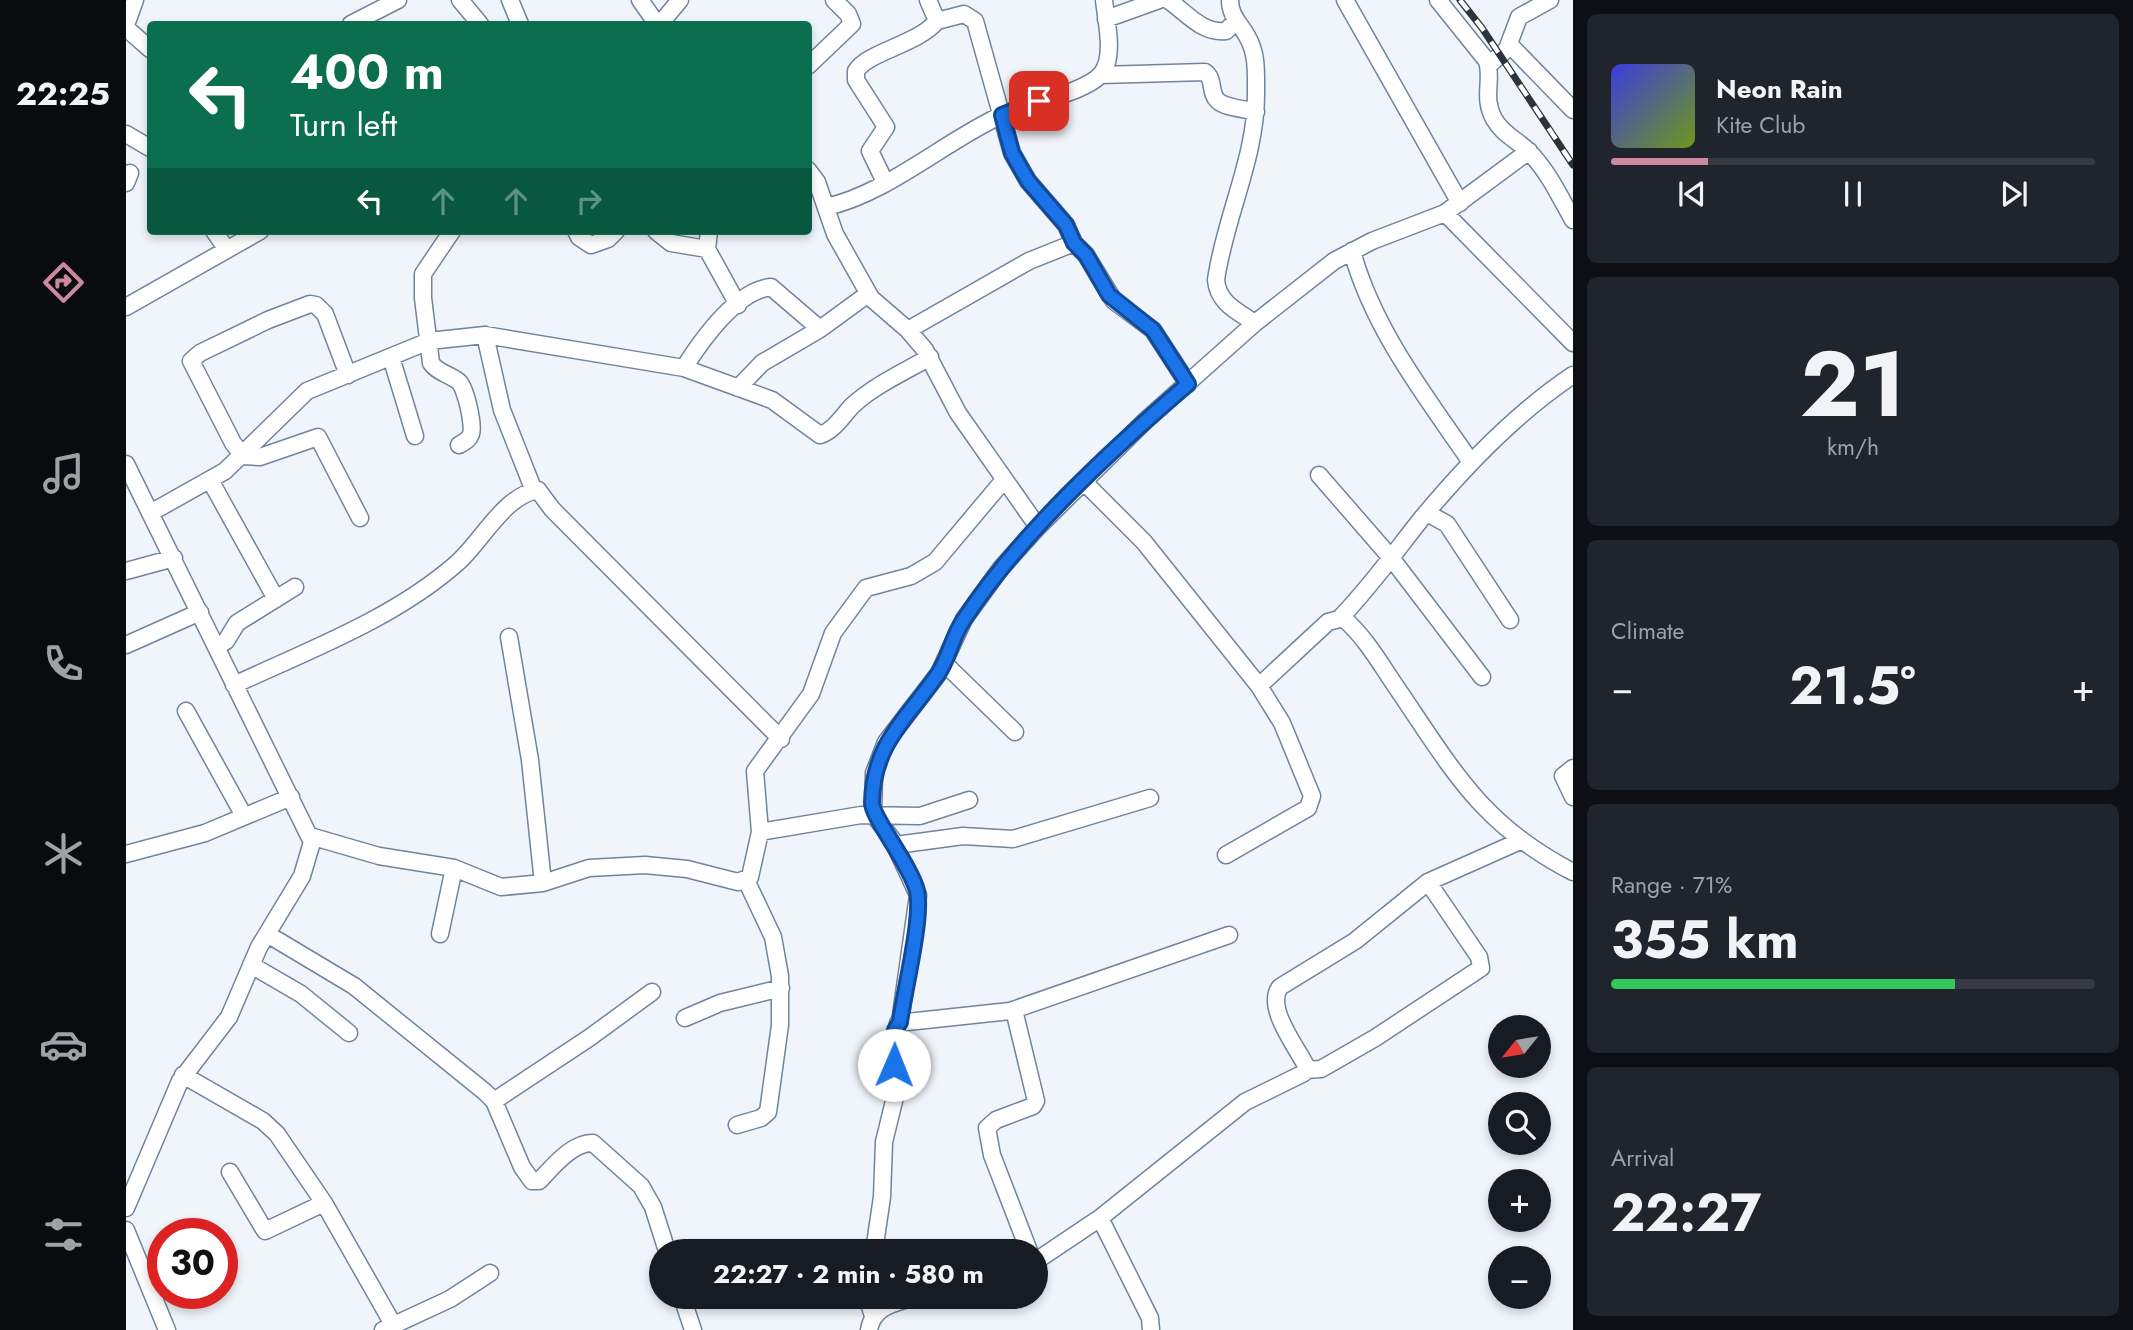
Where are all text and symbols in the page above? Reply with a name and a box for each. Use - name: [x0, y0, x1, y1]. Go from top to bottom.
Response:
- text: 400 m: [290, 37, 444, 107]
- icon: left: [175, 49, 266, 140]
- text: Neon Rain: [1716, 70, 1843, 108]
- text: 22:25: [16, 71, 110, 117]
- pin: [1009, 71, 1069, 131]
- icon: arrive: [1020, 82, 1058, 120]
- text: Turn left: [290, 102, 397, 148]
- text: Kite Club: [1716, 108, 1805, 142]
- icon: previous: [1673, 175, 1711, 213]
- icon: pause: [1834, 175, 1872, 213]
- icon: next: [1995, 175, 2033, 213]
- icon: left: [351, 182, 389, 220]
- icon: ahead: [424, 182, 462, 220]
- icon: ahead: [497, 182, 535, 220]
- icon: right: [570, 182, 608, 220]
- icon: directions: [39, 258, 88, 307]
- text: 21: [1800, 319, 1906, 450]
- text: km/h: [1827, 430, 1879, 464]
- icon: music: [39, 449, 88, 498]
- text: Climate: [1611, 614, 1684, 648]
- icon: phone: [39, 639, 88, 688]
- text: 21.5°: [1789, 648, 1916, 724]
- text: −: [1611, 660, 1633, 715]
- text: +: [2072, 660, 2095, 715]
- icon: climate: [39, 829, 88, 878]
- text: Range · 71%: [1611, 868, 1732, 902]
- text: 355 km: [1611, 902, 1799, 978]
- north arrow: [1488, 1015, 1550, 1078]
- map controls: [1488, 1015, 1551, 1309]
- icon: car: [39, 1020, 88, 1069]
- position arrow: [857, 1028, 931, 1102]
- button: search: [1488, 1092, 1551, 1155]
- text: Arrival: [1611, 1141, 1674, 1175]
- button: +: [1488, 1169, 1551, 1232]
- text: 22:27: [1611, 1175, 1761, 1251]
- icon: filters: [39, 1210, 88, 1259]
- speed limit sign: 30: [147, 1218, 238, 1309]
- button: −: [1488, 1246, 1551, 1309]
- text: 22:27 · 2 min · 580 m: [713, 1255, 984, 1293]

